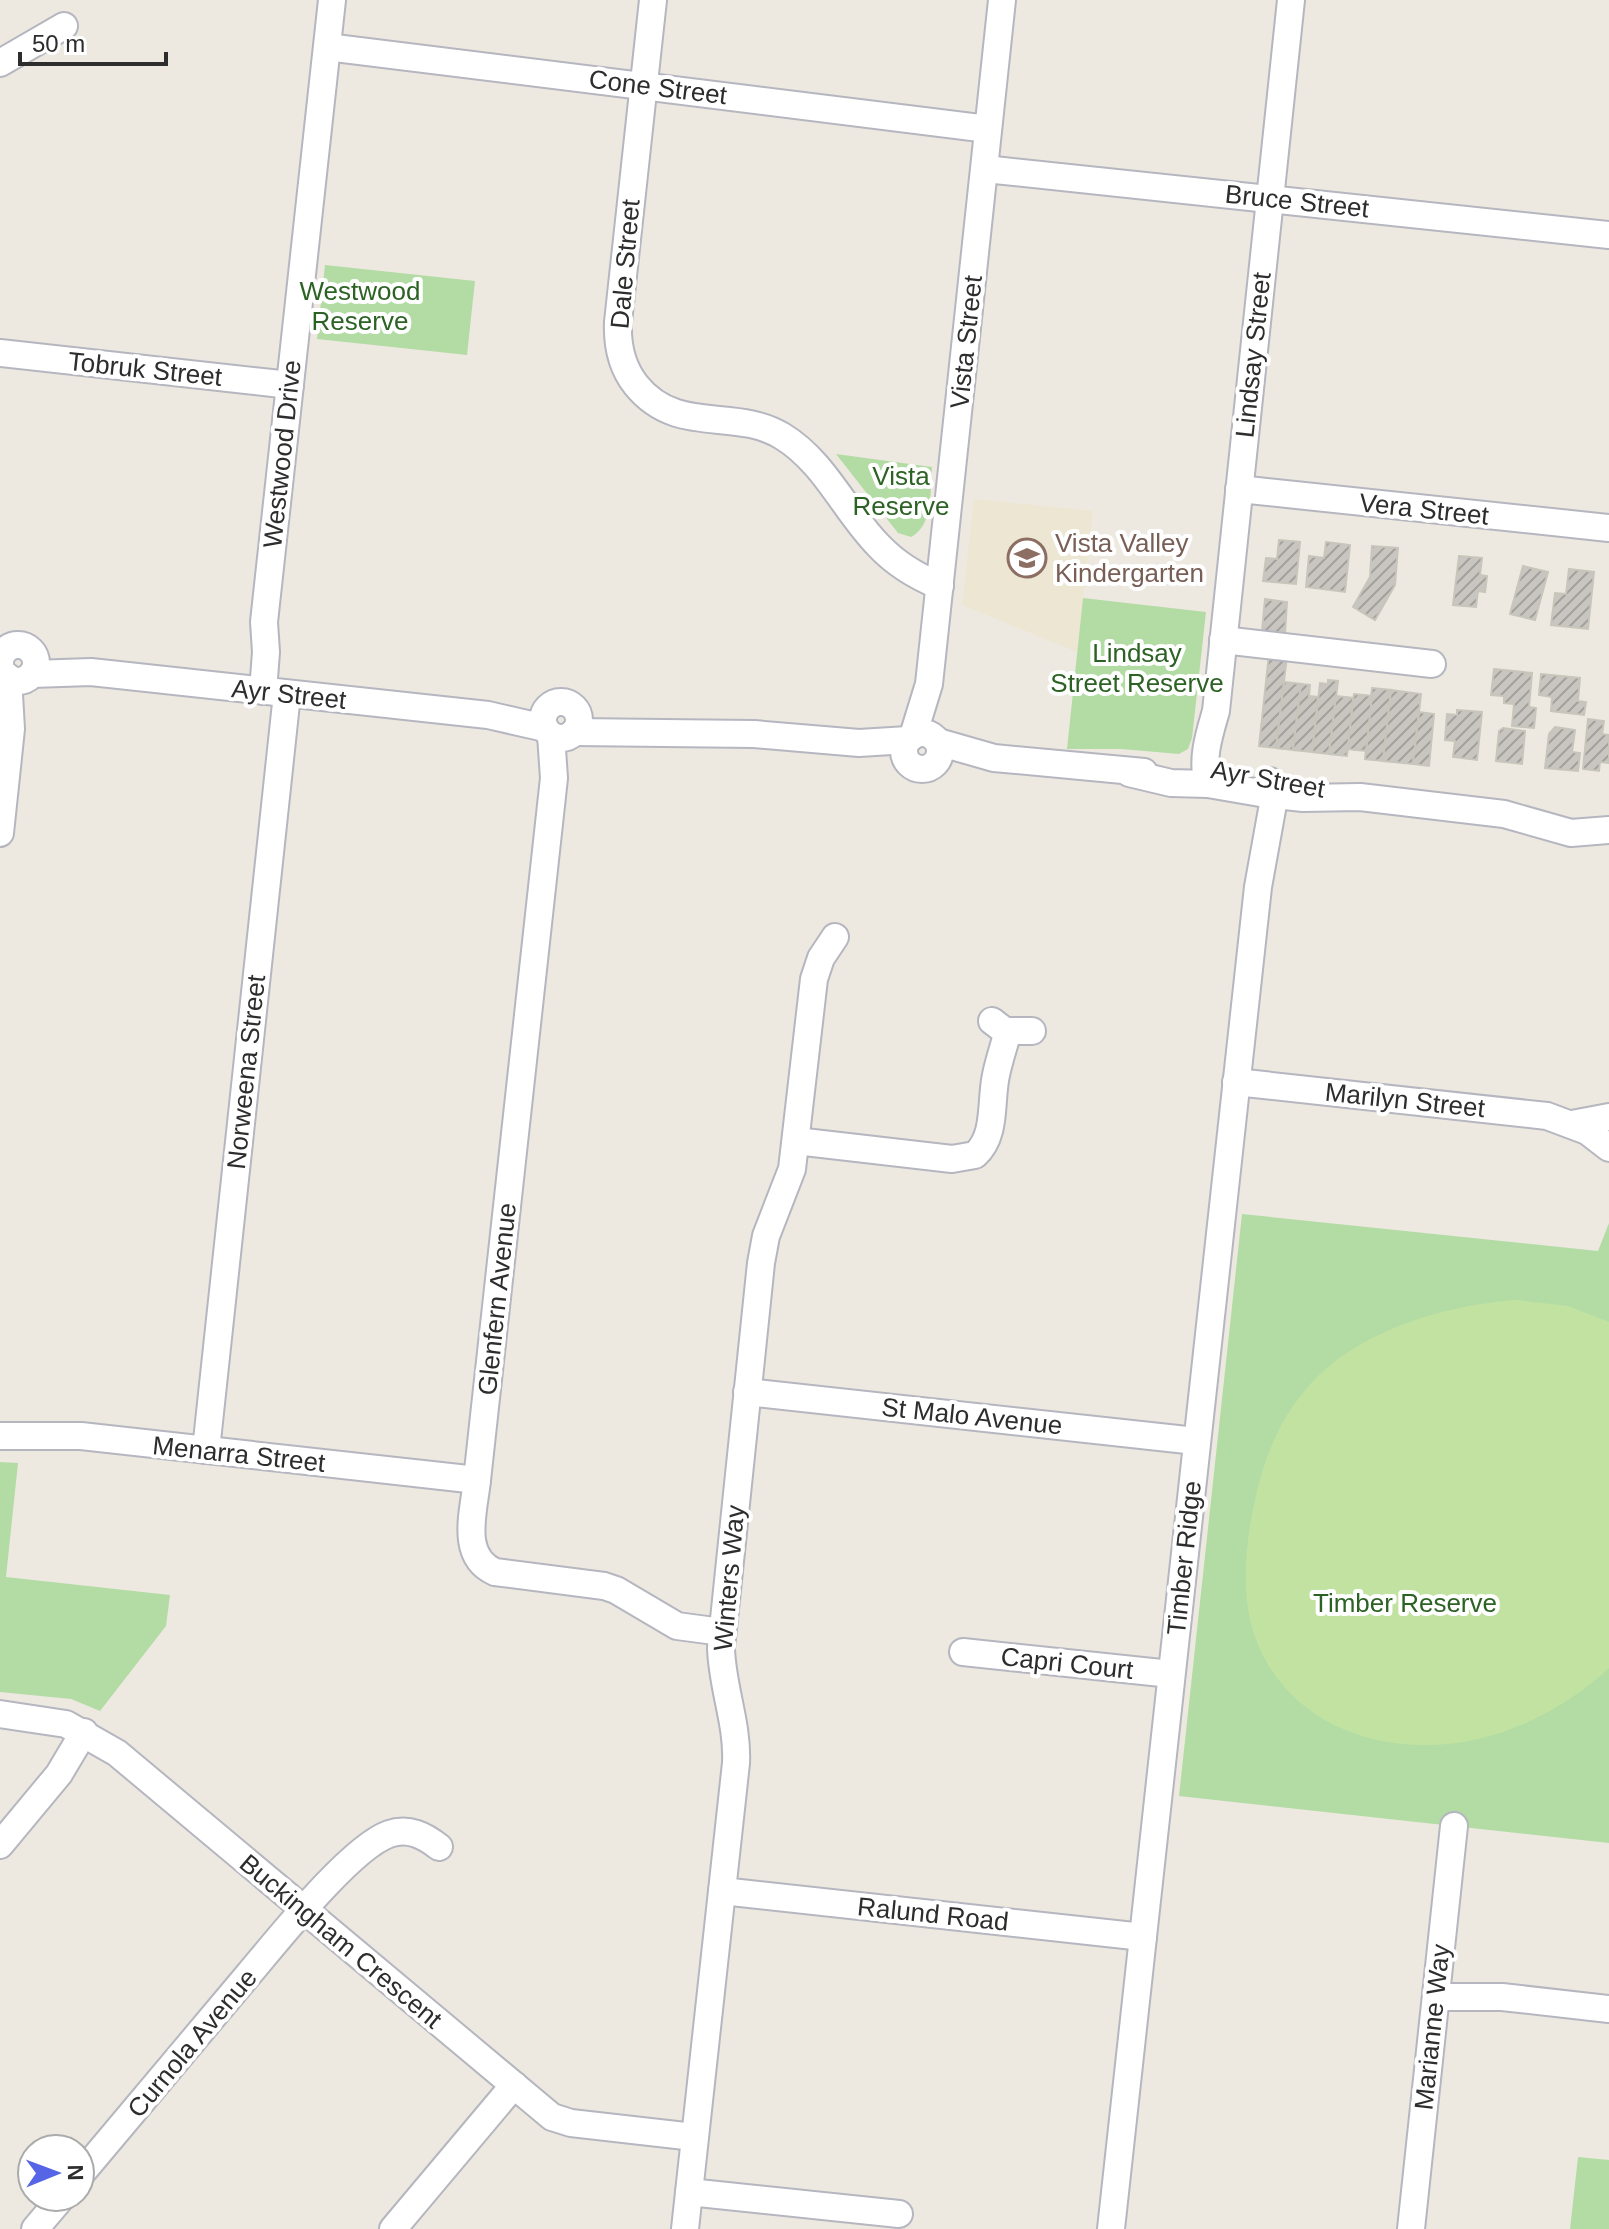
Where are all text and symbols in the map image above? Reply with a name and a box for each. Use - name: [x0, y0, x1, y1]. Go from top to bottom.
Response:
- scale bar: [20, 16, 166, 66]
- text: 50 m: [32, 30, 85, 57]
- street label: Cone Street: [587, 64, 729, 110]
- street label: Bruce Street: [1224, 179, 1371, 224]
- street label: Dale Street: [604, 197, 646, 330]
- street label: Lindsay Street: [1229, 270, 1277, 439]
- street label: Vista Street: [944, 273, 988, 410]
- park label: Westwood Reserve: [300, 276, 420, 336]
- street label: Tobruk Street: [67, 346, 224, 392]
- street label: Westwood Drive: [257, 359, 307, 549]
- park label: Vista Reserve: [853, 461, 949, 521]
- street label: Vera Street: [1358, 487, 1491, 531]
- place label: Vista Valley Kindergarten: [1055, 528, 1204, 588]
- school or university icon: Vista Valley Kindergarten: [1006, 537, 1048, 579]
- park label: Lindsay Street Reserve: [1050, 638, 1224, 698]
- street label: Ayr Street: [230, 673, 349, 715]
- street label: Ayr Street: [1209, 754, 1328, 804]
- street label: Norweena Street: [221, 973, 271, 1171]
- street label: Marilyn Street: [1324, 1077, 1487, 1123]
- street label: Glenfern Avenue: [472, 1201, 522, 1397]
- street label: St Malo Avenue: [880, 1392, 1064, 1440]
- street label: Menarra Street: [151, 1430, 328, 1478]
- street label: Timber Ridge: [1161, 1479, 1207, 1637]
- street label: Winters Way: [708, 1504, 750, 1652]
- park label: Timber Reserve: [1313, 1588, 1497, 1618]
- street label: Capri Court: [999, 1641, 1135, 1685]
- street label: Buckingham Crescent: [234, 1848, 449, 2035]
- street label: Ralund Road: [856, 1891, 1010, 1937]
- street label: Marianne Way: [1408, 1943, 1456, 2111]
- street label: Curnola Avenue: [121, 1963, 263, 2123]
- north arrow: [16, 2133, 96, 2213]
- text: N: [63, 2164, 88, 2181]

